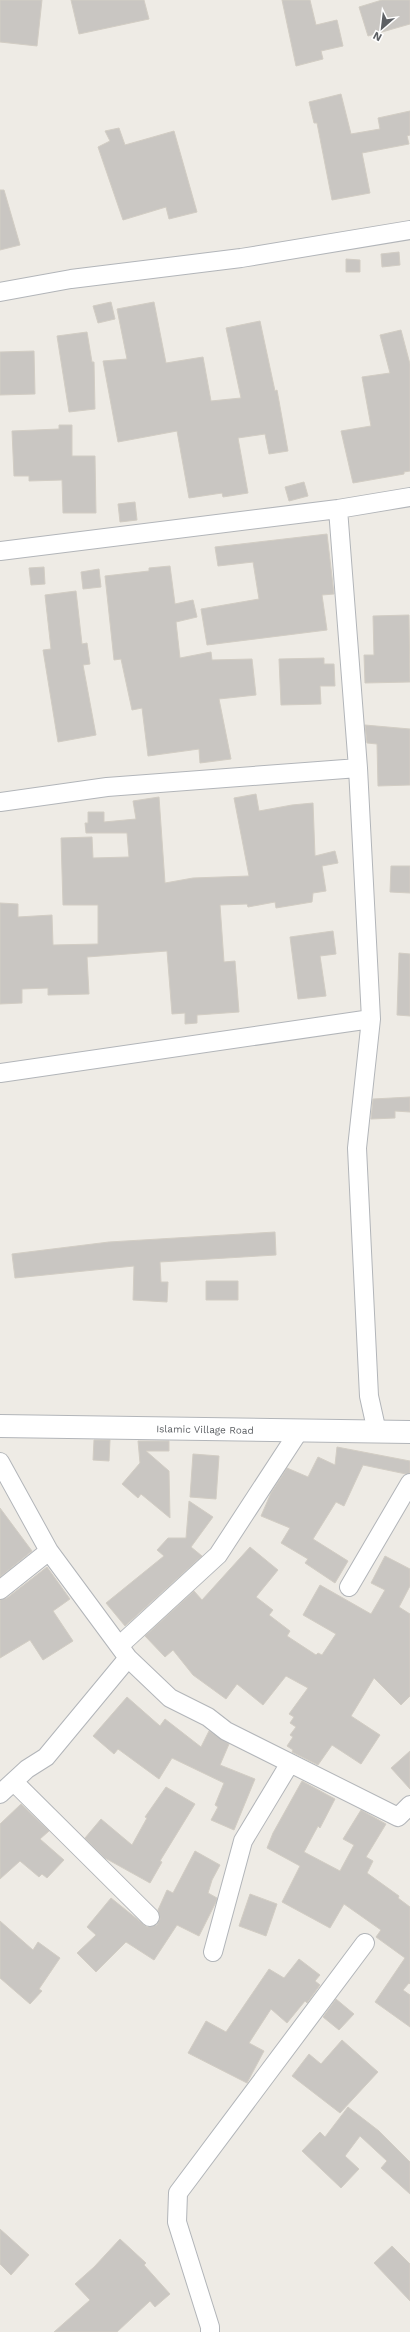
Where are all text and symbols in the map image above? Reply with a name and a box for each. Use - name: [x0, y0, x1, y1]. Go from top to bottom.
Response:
- north arrow: [362, 8, 402, 48]
- text: N: [371, 29, 384, 44]
- street label: Islamic Village Road: [156, 1423, 254, 1436]

